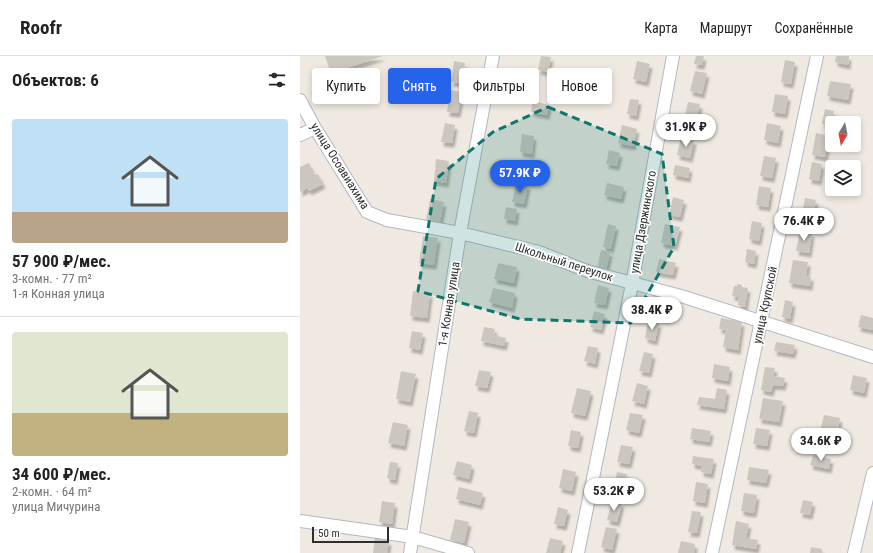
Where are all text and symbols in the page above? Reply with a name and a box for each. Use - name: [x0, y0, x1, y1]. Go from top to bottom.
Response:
- text: Roofr: [20, 16, 62, 39]
- text: Карта: [644, 20, 678, 36]
- text: Маршрут: [700, 20, 752, 36]
- text: Сохранённые: [774, 20, 853, 36]
- chip: Купить: [312, 68, 380, 104]
- chip: Снять: [388, 68, 451, 104]
- chip: Фильтры: [459, 68, 539, 104]
- chip: Новое: [547, 68, 612, 104]
- icon: filters: [266, 69, 288, 91]
- text: Объектов: 6: [12, 70, 99, 90]
- pin: 31.9K ₽: [649, 114, 723, 148]
- north arrow: [825, 116, 861, 152]
- map controls: [825, 116, 861, 196]
- text: 31.9K ₽: [665, 119, 707, 134]
- street label: улица Осоавиахима: [308, 120, 372, 212]
- icon: home: [114, 145, 186, 217]
- pin: 57.9K ₽: [483, 160, 557, 194]
- button: layers: [825, 160, 861, 196]
- text: 57.9K ₽: [499, 165, 541, 180]
- street label: улица Дзержинского: [627, 169, 659, 275]
- pin: 76.4K ₽: [767, 208, 841, 242]
- text: 76.4K ₽: [783, 213, 825, 228]
- street label: Школьный переулок: [513, 240, 615, 285]
- text: 57 900 ₽/мес.: [12, 251, 111, 271]
- street label: 1-я Конная улица: [435, 260, 463, 347]
- street label: улица Крупской: [750, 265, 780, 345]
- text: 3-комн. · 77 m²: [12, 271, 92, 286]
- text: 1-я Конная улица: [12, 286, 105, 301]
- pin: 38.4K ₽: [615, 297, 689, 331]
- text: 38.4K ₽: [631, 302, 673, 317]
- icon: home: [114, 358, 186, 430]
- pin: 34.6K ₽: [784, 428, 858, 462]
- text: 34.6K ₽: [800, 433, 842, 448]
- text: 34 600 ₽/мес.: [12, 464, 111, 484]
- pin: 53.2K ₽: [577, 478, 651, 512]
- text: 53.2K ₽: [593, 483, 635, 498]
- text: 2-комн. · 64 m²: [12, 484, 92, 499]
- text: улица Мичурина: [12, 499, 100, 514]
- scale bar: [312, 525, 389, 544]
- text: 50 m: [318, 527, 340, 540]

